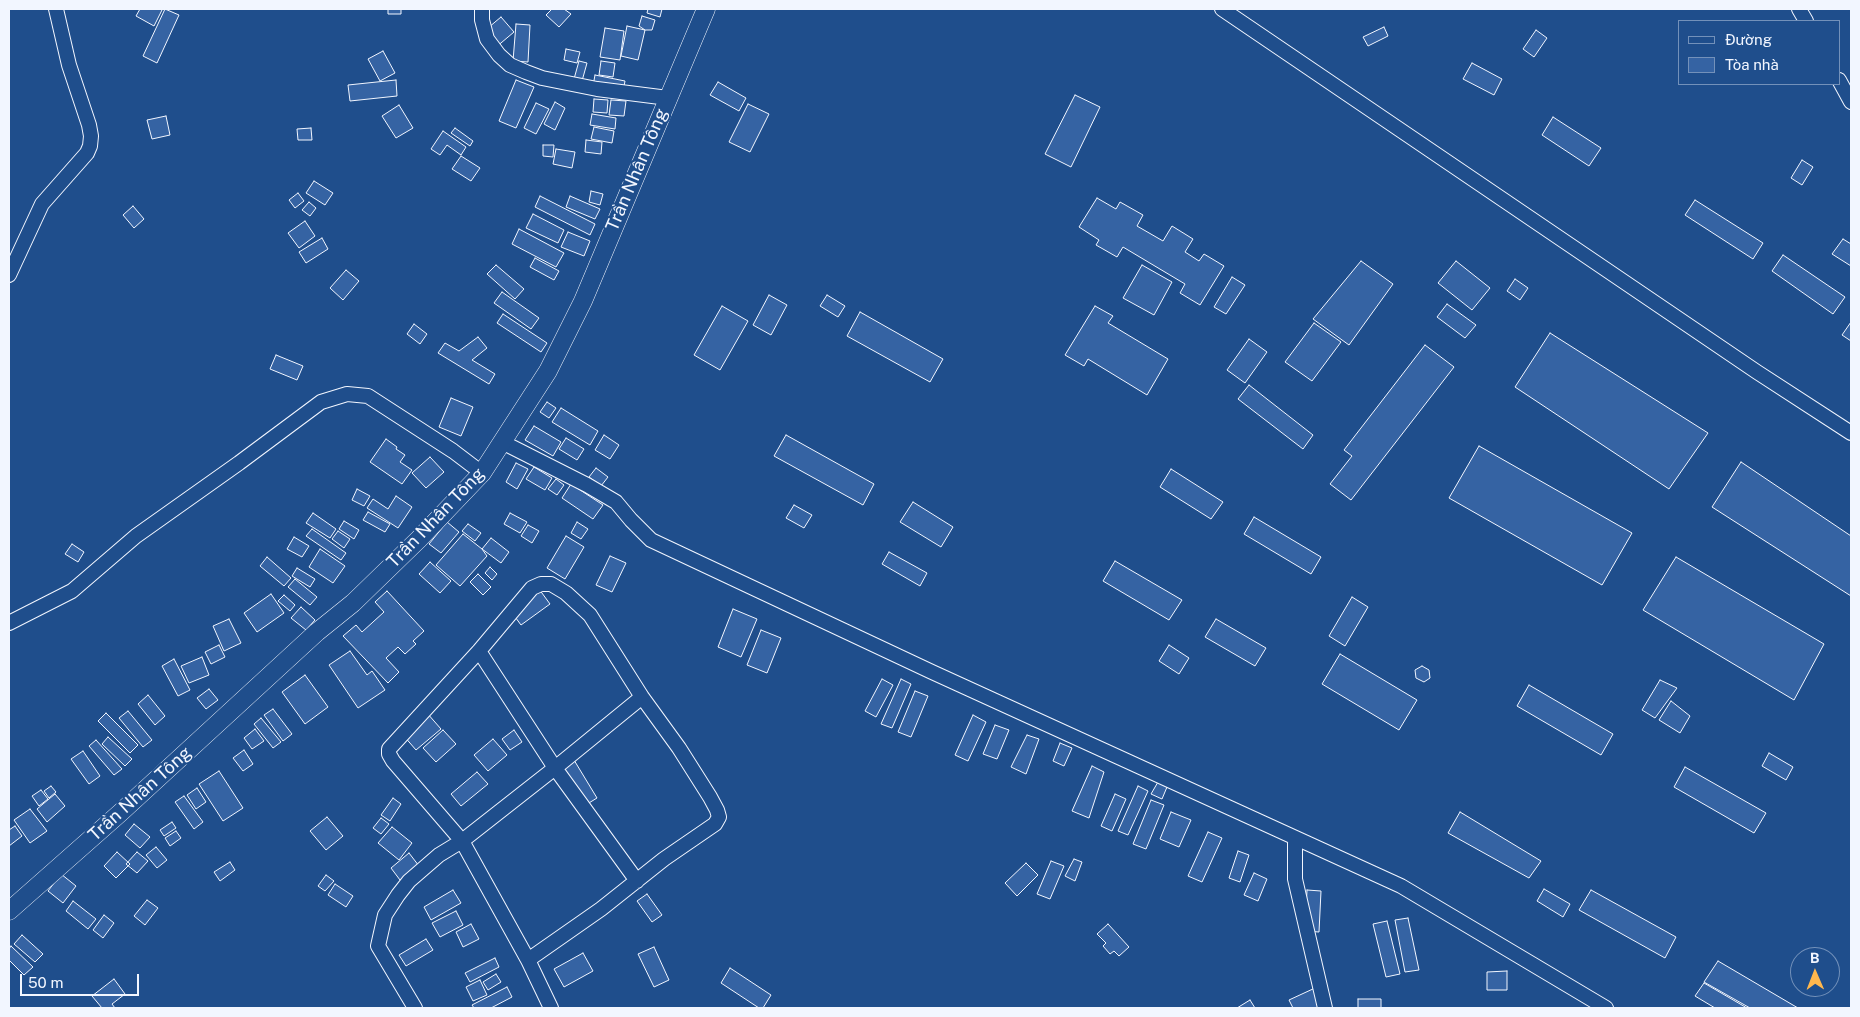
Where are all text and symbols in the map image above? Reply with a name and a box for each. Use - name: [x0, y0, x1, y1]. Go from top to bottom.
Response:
- legend: [1678, 20, 1840, 85]
- text: Đường: [1725, 31, 1772, 48]
- text: Tòa nhà: [1725, 56, 1779, 73]
- street label: Trần Nhân Tông: [601, 105, 673, 235]
- street label: Trần Nhân Tông: [383, 463, 489, 573]
- street label: Trần Nhân Tông: [84, 742, 196, 846]
- north arrow: [1790, 947, 1840, 997]
- text: B: [1810, 950, 1820, 966]
- scale bar: [22, 964, 141, 996]
- text: 50 m: [28, 974, 63, 991]

